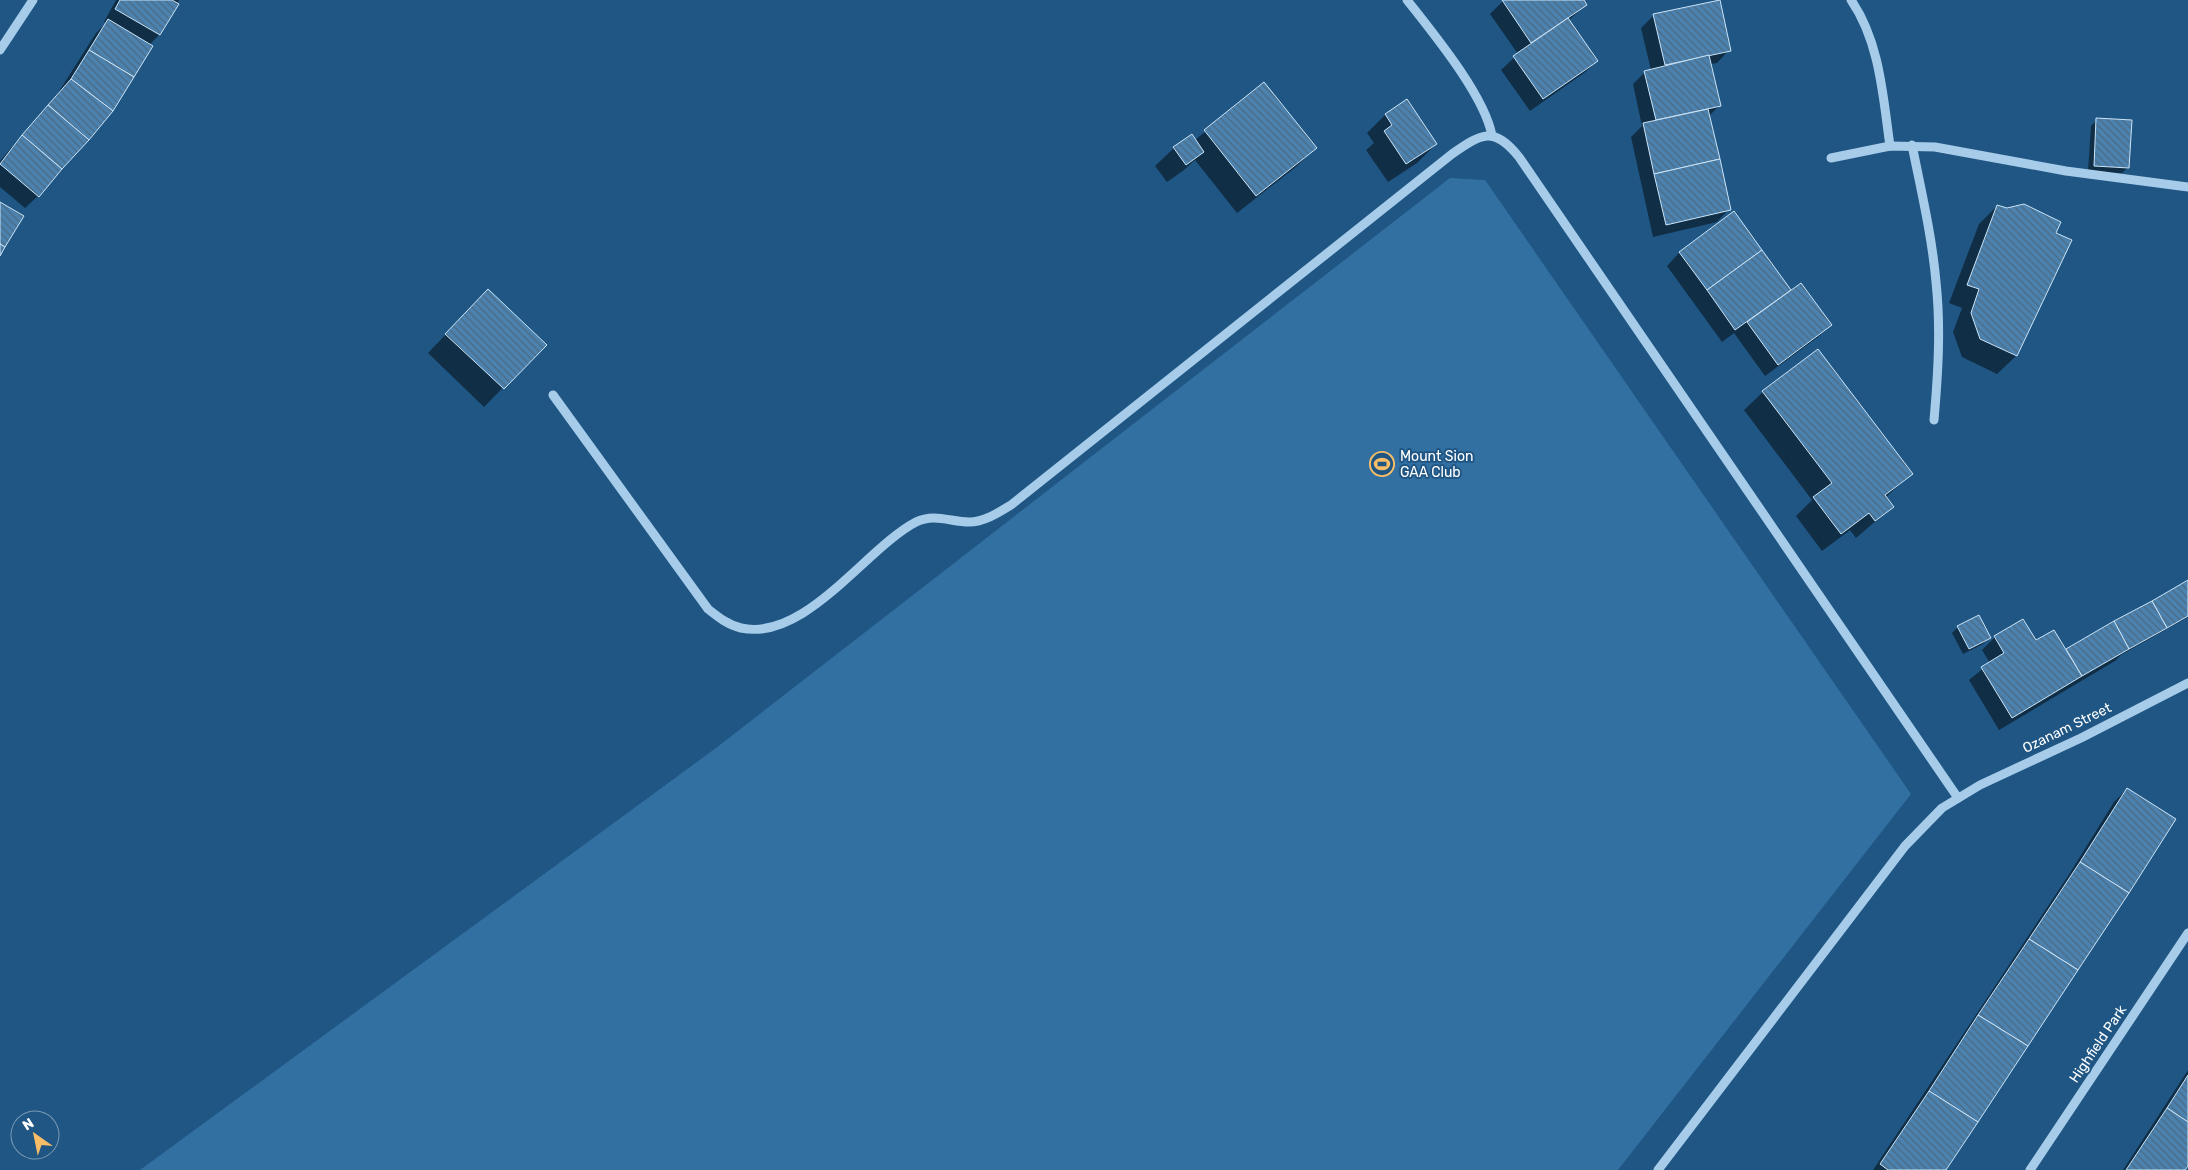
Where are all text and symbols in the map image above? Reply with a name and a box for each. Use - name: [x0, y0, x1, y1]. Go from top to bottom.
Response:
- place label: Mount Sion GAA Club: [1400, 448, 1473, 481]
- sports icon: Mount Sion GAA Club: [1369, 451, 1395, 477]
- street label: Ozanam Street: [2020, 699, 2115, 757]
- street label: Highfield Park: [2066, 1001, 2131, 1086]
- north arrow: [10, 1110, 60, 1160]
- text: N: [19, 1115, 37, 1134]

